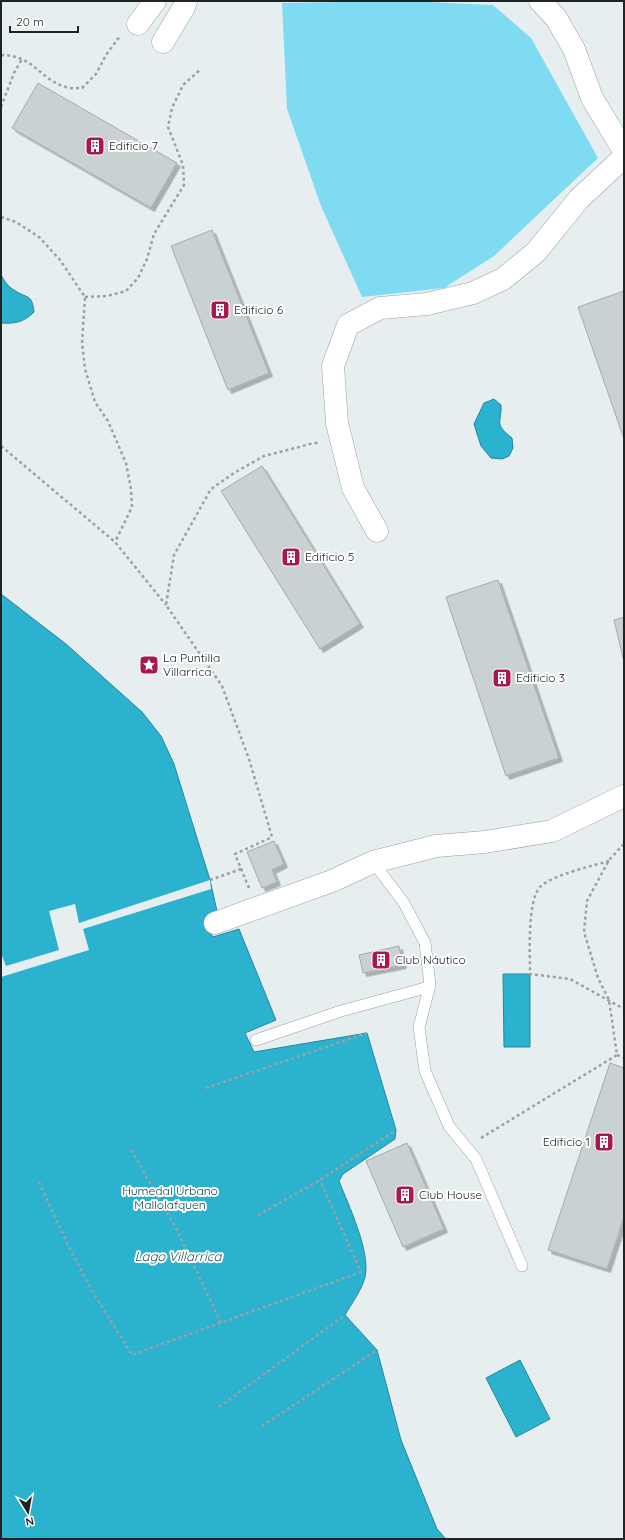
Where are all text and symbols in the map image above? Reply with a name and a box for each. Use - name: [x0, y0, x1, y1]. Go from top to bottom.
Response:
- scale bar: [10, 8, 78, 34]
- text: 20 m: [16, 14, 44, 29]
- building icon: Edificio 7: [84, 135, 106, 157]
- place label: Edificio 7: [109, 138, 158, 153]
- building icon: Edificio 6: [209, 299, 231, 321]
- place label: Edificio 6: [234, 302, 284, 317]
- building icon: Edificio 5: [280, 546, 302, 568]
- place label: Edificio 5: [305, 549, 354, 564]
- place label: La Puntilla Villarrica: [163, 650, 220, 679]
- place icon: La Puntilla Villarrica: [138, 654, 160, 676]
- building icon: Edificio 3: [491, 667, 513, 689]
- place label: Edificio 3: [516, 670, 565, 685]
- building icon: Club Náutico: [370, 949, 392, 971]
- place label: Club Náutico: [395, 952, 466, 967]
- building icon: Edificio 1: [593, 1131, 615, 1153]
- place label: Edificio 1: [543, 1134, 590, 1149]
- park label: Humedal Urbano Mallolafquen: [122, 1183, 218, 1212]
- building icon: Club House: [394, 1184, 416, 1206]
- place label: Club House: [419, 1187, 482, 1202]
- water label: Lago Villarrica: [135, 1248, 222, 1264]
- north arrow: [8, 1492, 48, 1532]
- text: N: [25, 1514, 35, 1529]

